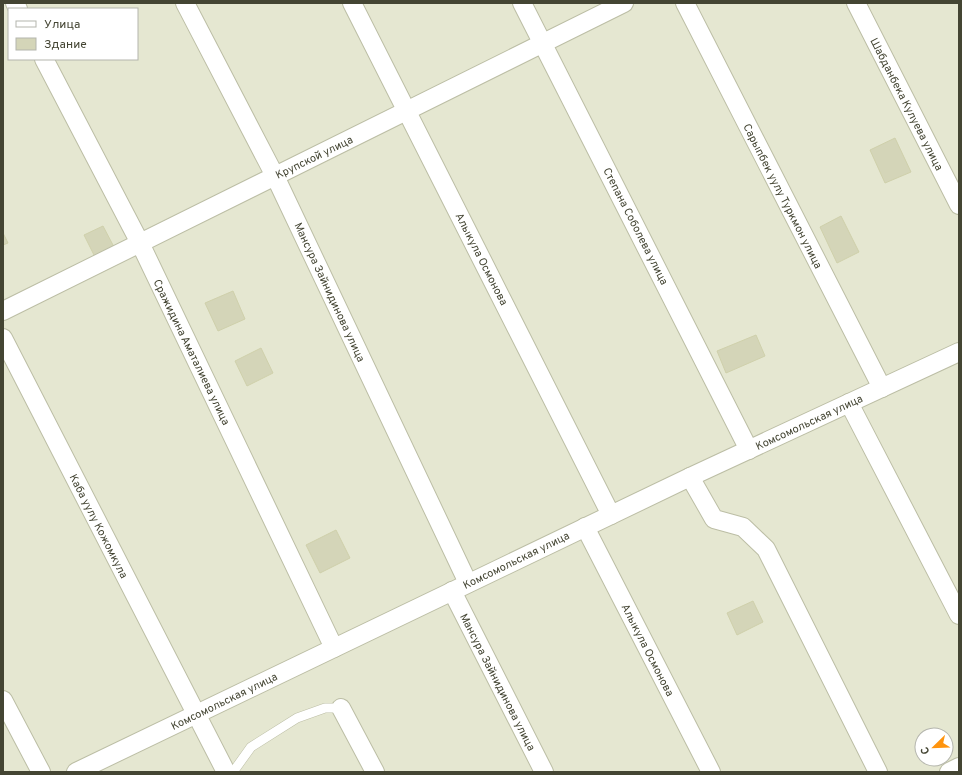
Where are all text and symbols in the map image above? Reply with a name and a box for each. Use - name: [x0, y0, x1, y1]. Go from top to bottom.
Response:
- legend: [8, 8, 138, 60]
- text: Улица: [44, 17, 80, 33]
- street label: Шабданбека Кулуева улица: [866, 36, 946, 173]
- text: Здание: [44, 37, 87, 53]
- street label: Сарыпбек уулу Туркмон улица: [739, 122, 825, 272]
- street label: Крупской улица: [273, 133, 356, 183]
- street label: Степана Соболева улица: [599, 165, 671, 288]
- street label: Алыкула Осмонова: [452, 211, 511, 308]
- street label: Мансура Зайнидинова улица: [291, 220, 368, 365]
- street label: Сражидина Аматалиева улица: [150, 277, 233, 428]
- street label: Комсомольская улица: [754, 392, 865, 454]
- street label: Каба уулу Кожомкула: [66, 472, 131, 581]
- street label: Комсомольская улица: [461, 529, 572, 593]
- street label: Алыкула Осмонова: [618, 602, 677, 699]
- street label: Мансура Зайнидинова улица: [456, 611, 538, 754]
- street label: Комсомольская улица: [169, 670, 280, 734]
- north arrow: [914, 727, 954, 767]
- text: С: [918, 745, 934, 756]

